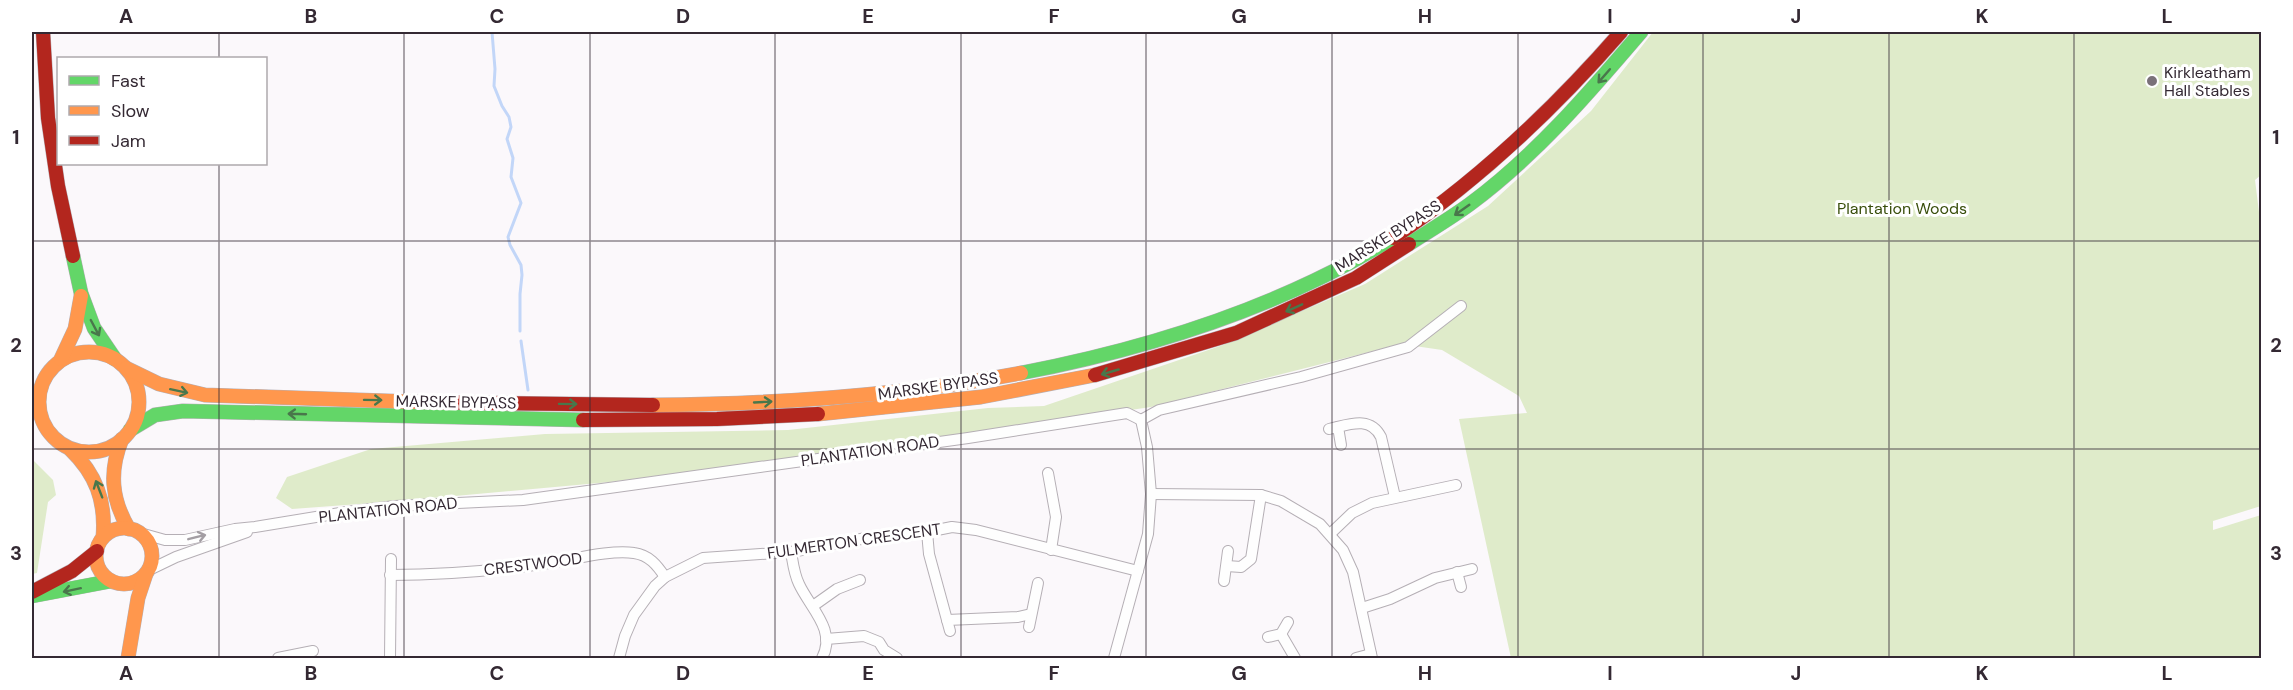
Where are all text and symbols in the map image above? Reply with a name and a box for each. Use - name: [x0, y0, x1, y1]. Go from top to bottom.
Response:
- text: A: [119, 3, 133, 29]
- text: B: [305, 3, 317, 29]
- text: C: [490, 3, 504, 29]
- text: D: [676, 3, 690, 29]
- text: E: [862, 3, 874, 29]
- text: F: [1048, 3, 1060, 29]
- text: G: [1231, 3, 1247, 29]
- text: H: [1418, 3, 1432, 29]
- text: I: [1607, 3, 1613, 29]
- text: J: [1791, 3, 1801, 29]
- text: K: [1975, 3, 1989, 29]
- text: L: [2161, 3, 2173, 29]
- legend: [57, 57, 267, 165]
- place label: Kirkleatham Hall Stables: [2164, 62, 2251, 101]
- one-way arrow: [1597, 68, 1611, 84]
- text: Fast: [111, 69, 146, 93]
- marker: Kirkleatham Hall Stables: [2145, 74, 2159, 88]
- text: Slow: [111, 99, 150, 123]
- text: 1: [12, 124, 20, 150]
- text: 1: [2272, 124, 2280, 150]
- text: Jam: [111, 129, 146, 153]
- street label: MARSKE BYPASS: [1331, 195, 1445, 277]
- park label: Plantation Woods: [1837, 198, 1967, 219]
- one-way arrow: [1454, 204, 1470, 216]
- one-way arrow: [1285, 302, 1303, 314]
- one-way arrow: [90, 318, 102, 336]
- text: 2: [10, 332, 22, 358]
- text: 2: [2270, 332, 2282, 358]
- street label: MARSKE BYPASS: [877, 367, 999, 405]
- one-way arrow: [1101, 367, 1120, 379]
- one-way arrow: [169, 386, 188, 397]
- street label: MARSKE BYPASS: [395, 390, 517, 414]
- one-way arrow: [363, 394, 383, 406]
- one-way arrow: [753, 396, 773, 407]
- one-way arrow: [558, 398, 578, 410]
- one-way arrow: [288, 409, 308, 420]
- street label: PLANTATION ROAD: [799, 431, 941, 471]
- one-way arrow: [92, 480, 103, 498]
- street label: PLANTATION ROAD: [317, 492, 459, 528]
- street label: FULMERTON CRESCENT: [766, 518, 942, 564]
- one-way arrow: [187, 531, 206, 543]
- text: 3: [10, 540, 22, 566]
- text: 3: [2270, 540, 2282, 566]
- street label: CRESTWOOD: [483, 548, 583, 580]
- one-way arrow: [62, 585, 82, 596]
- text: A: [119, 660, 133, 686]
- text: B: [305, 660, 317, 686]
- text: C: [490, 660, 504, 686]
- text: D: [676, 660, 690, 686]
- text: E: [862, 660, 874, 686]
- text: F: [1048, 660, 1060, 686]
- text: G: [1231, 660, 1247, 686]
- text: H: [1418, 660, 1432, 686]
- text: I: [1607, 660, 1613, 686]
- text: J: [1791, 660, 1801, 686]
- text: K: [1975, 660, 1989, 686]
- text: L: [2161, 660, 2173, 686]

